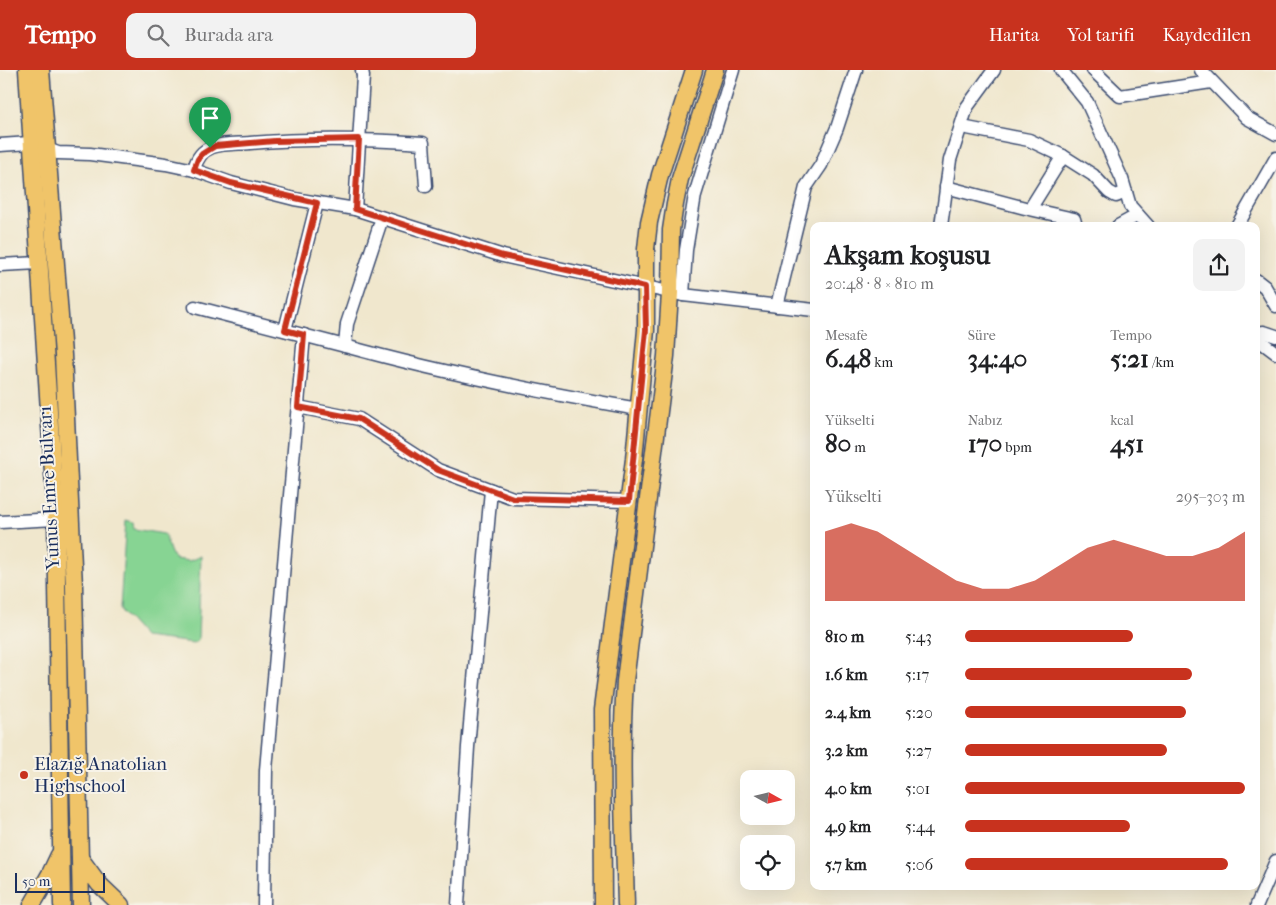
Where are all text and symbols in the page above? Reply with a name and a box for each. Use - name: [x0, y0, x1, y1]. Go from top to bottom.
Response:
- search box: [126, 13, 476, 58]
- text: Tempo: [25, 21, 96, 49]
- icon: search: [144, 21, 172, 49]
- text: Burada ara: [184, 24, 273, 46]
- text: Harita: [989, 25, 1039, 46]
- text: Yol tarifi: [1067, 25, 1135, 46]
- text: Kaydedilen: [1163, 25, 1251, 46]
- pin: [189, 97, 231, 148]
- icon: arrive: [196, 104, 224, 132]
- text: Akşam koşusu: [825, 238, 991, 271]
- button: share: [1193, 239, 1245, 291]
- text: 20:48 · 8 × 810 m: [825, 274, 934, 293]
- text: Mesafe: [825, 327, 868, 344]
- text: Süre: [968, 327, 996, 344]
- text: Tempo: [1110, 327, 1152, 344]
- text: 6.48: [825, 344, 871, 373]
- text: 34:40: [968, 344, 1027, 373]
- text: 5:21: [1110, 344, 1149, 373]
- text: km: [871, 354, 893, 371]
- text: /km: [1149, 354, 1174, 371]
- street label: Yunus Emre Bulvarı: [34, 405, 64, 571]
- text: Yükselti: [825, 412, 875, 429]
- text: Nabız: [968, 412, 1002, 429]
- text: kcal: [1110, 412, 1134, 429]
- text: 80: [825, 429, 851, 458]
- text: 170: [968, 429, 1002, 458]
- text: 451: [1110, 429, 1144, 458]
- text: m: [851, 439, 866, 456]
- text: bpm: [1002, 439, 1032, 456]
- text: Yükselti: [825, 487, 882, 506]
- text: 295–303 m: [1176, 487, 1245, 506]
- text: 810 m: [825, 627, 864, 646]
- text: 5:43: [905, 627, 932, 646]
- text: 1.6 km: [825, 665, 867, 684]
- text: 5:17: [905, 665, 929, 684]
- text: 2.4 km: [825, 703, 871, 722]
- text: 5:20: [905, 703, 933, 722]
- text: 3.2 km: [825, 741, 868, 760]
- text: 5:27: [905, 741, 932, 760]
- place label: Elazığ Anatolian Highschool: [34, 753, 167, 797]
- marker: Elazığ Anatolian Highschool: [18, 769, 30, 781]
- north arrow: [740, 770, 795, 825]
- map controls: [740, 770, 795, 890]
- text: 4.0 km: [825, 779, 872, 798]
- text: 5:01: [905, 779, 930, 798]
- text: 4.9 km: [825, 817, 871, 836]
- text: 5:44: [905, 817, 935, 836]
- button: locate: [740, 835, 795, 890]
- text: 5.7 km: [825, 855, 867, 874]
- text: 5:06: [905, 855, 933, 874]
- scale bar: [15, 870, 105, 893]
- text: 50 m: [22, 873, 50, 890]

